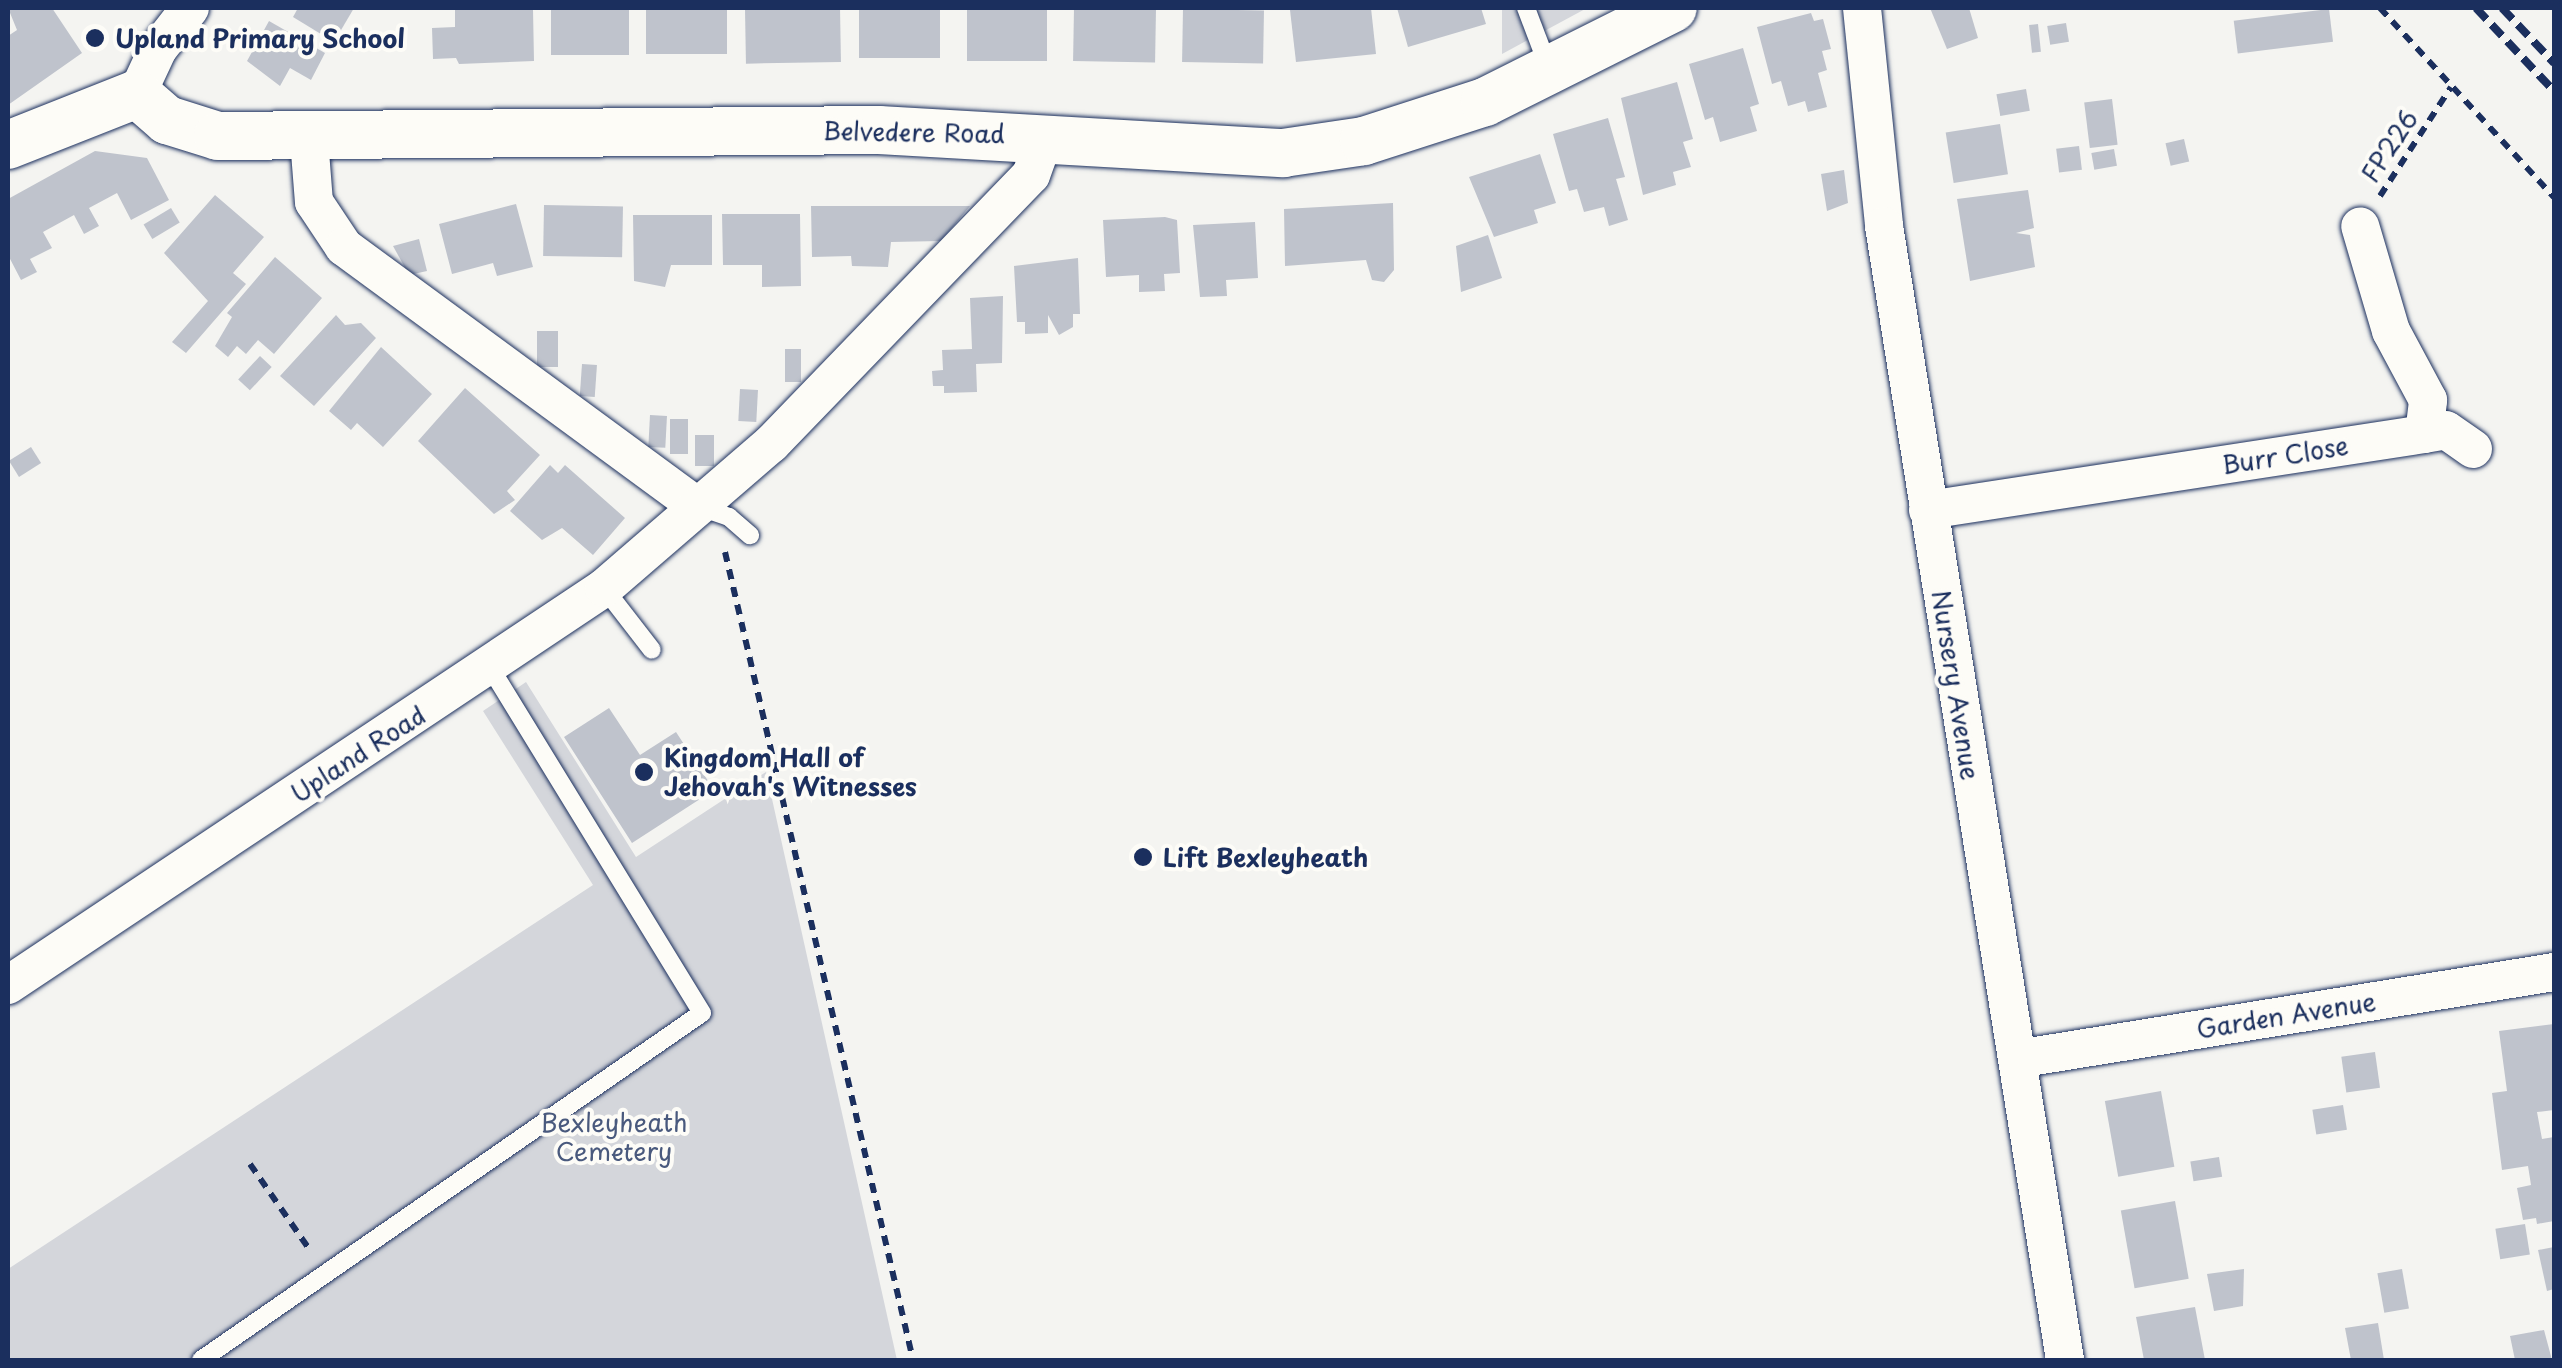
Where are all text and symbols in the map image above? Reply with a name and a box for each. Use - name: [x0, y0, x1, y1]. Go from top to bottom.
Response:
- place label: Upland Primary School: [115, 23, 407, 53]
- marker: Upland Primary School: [84, 27, 106, 49]
- street label: FP226: [2355, 104, 2423, 188]
- street label: Belvedere Road: [822, 115, 1006, 149]
- street label: Burr Close: [2220, 430, 2350, 480]
- street label: Nursery Avenue: [1926, 589, 1986, 781]
- street label: Upland Road: [285, 699, 431, 809]
- place label: Kingdom Hall of Jehovah's Witnesses: [664, 743, 918, 802]
- marker: Kingdom Hall of Jehovah's Witnesses: [633, 761, 655, 783]
- place label: Lift Bexleyheath: [1163, 842, 1370, 872]
- marker: Lift Bexleyheath: [1132, 846, 1154, 868]
- street label: Garden Avenue: [2194, 986, 2378, 1044]
- park label: Bexleyheath Cemetery: [540, 1108, 688, 1167]

